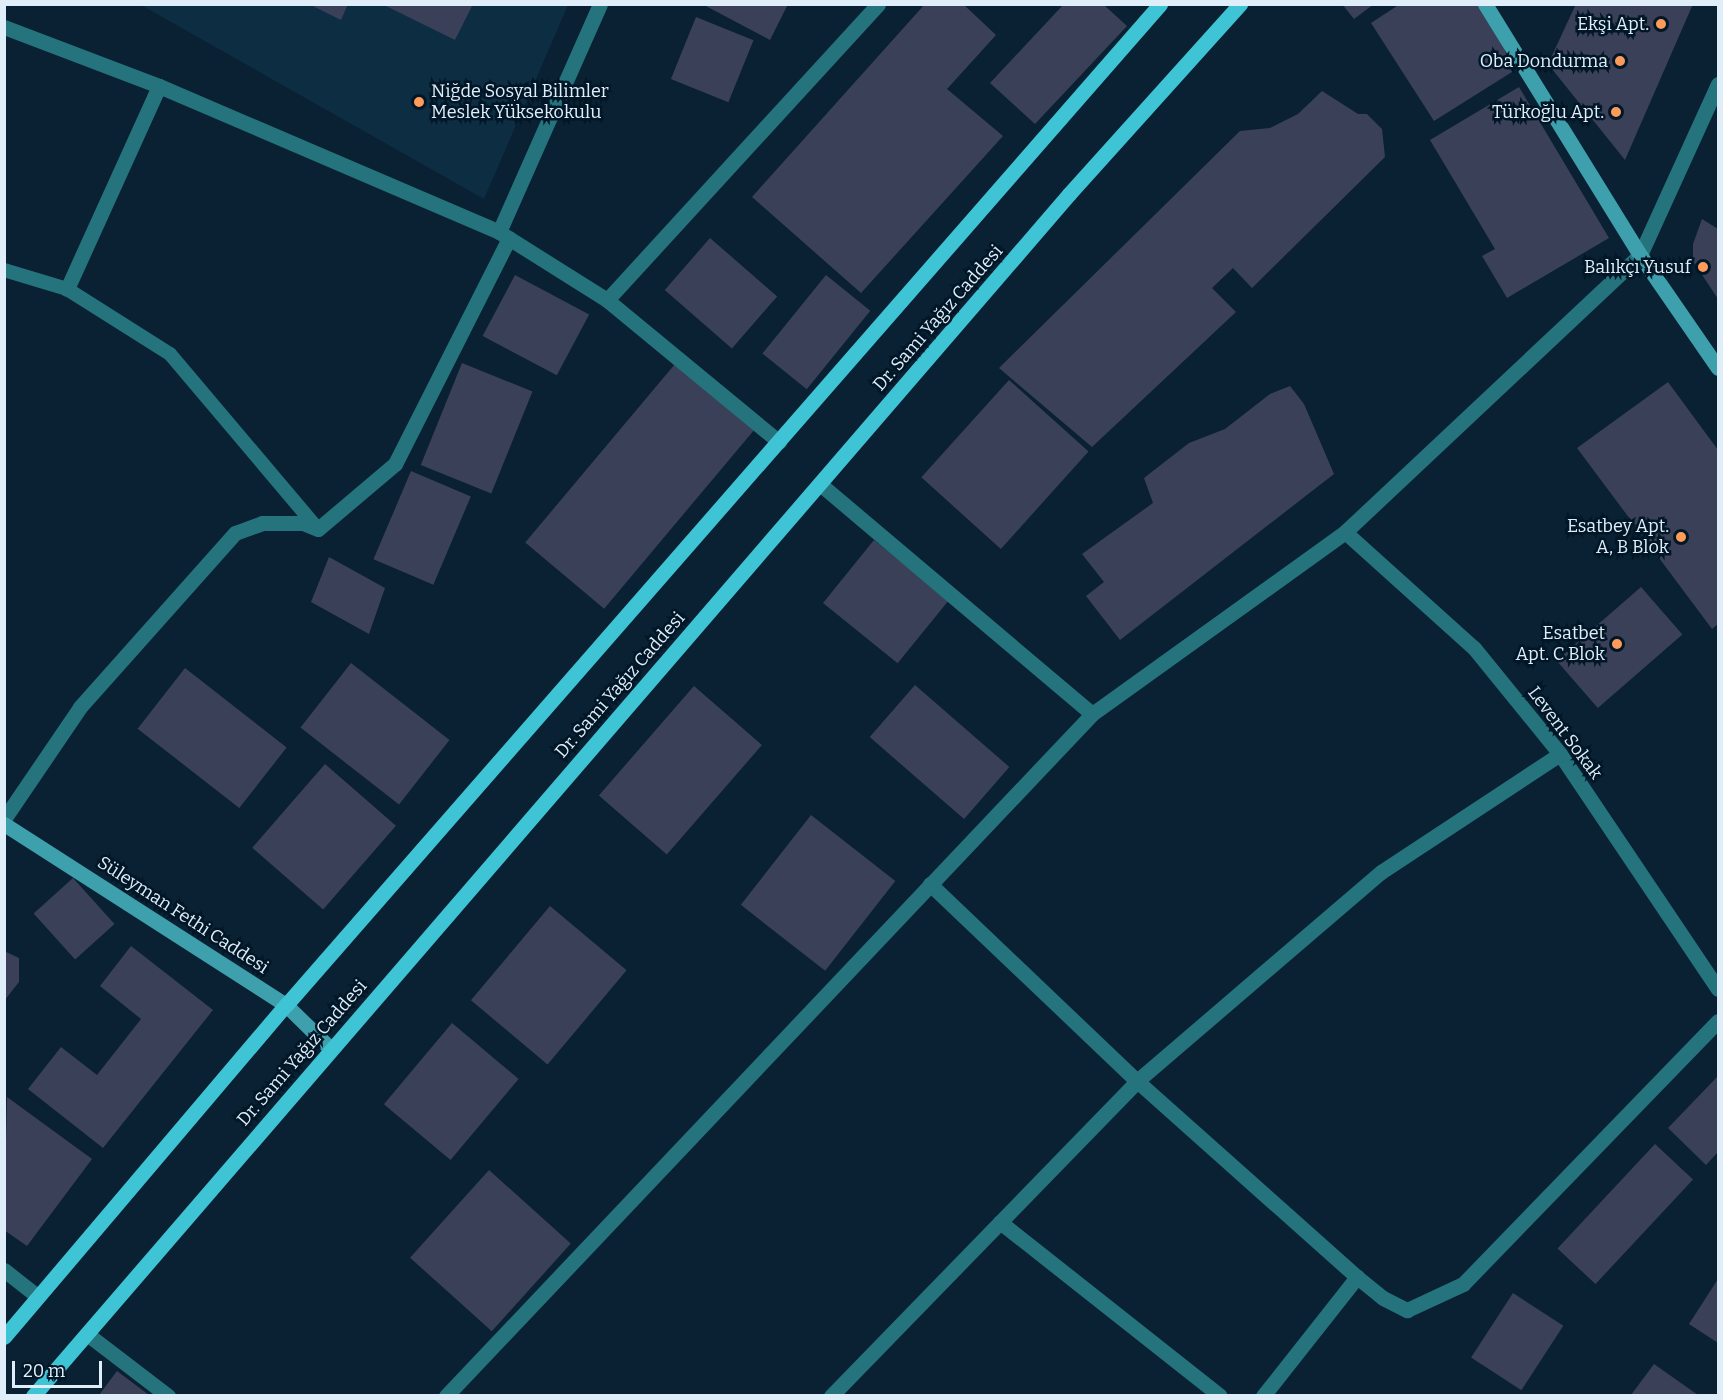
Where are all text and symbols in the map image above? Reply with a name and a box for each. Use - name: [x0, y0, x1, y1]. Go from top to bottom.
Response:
- place label: Ekşi Apt.: [1577, 13, 1649, 35]
- marker: Ekşi Apt.: [1654, 17, 1668, 31]
- place label: Oba Dondurma: [1480, 50, 1608, 72]
- marker: Oba Dondurma: [1613, 54, 1627, 68]
- place label: Niğde Sosyal Bilimler Meslek Yüksekokulu: [431, 81, 609, 124]
- marker: Niğde Sosyal Bilimler Meslek Yüksekokulu: [412, 95, 426, 109]
- place label: Türkoğlu Apt.: [1492, 101, 1604, 123]
- marker: Türkoğlu Apt.: [1609, 105, 1623, 119]
- street label: Dr. Sami Yağız Caddesi: [869, 241, 1007, 395]
- place label: Balıkçı Yusuf: [1584, 256, 1691, 278]
- marker: Balıkçı Yusuf: [1696, 260, 1710, 274]
- place label: Esatbey Apt. A, B Blok: [1567, 516, 1669, 558]
- marker: Esatbey Apt. A, B Blok: [1674, 530, 1688, 544]
- street label: Dr. Sami Yağız Caddesi: [551, 608, 689, 762]
- place label: Esatbet Apt. C Blok: [1516, 623, 1605, 666]
- marker: Esatbet Apt. C Blok: [1610, 637, 1624, 651]
- street label: Levent Sokak: [1523, 682, 1607, 784]
- street label: Süleyman Fethi Caddesi: [93, 852, 273, 978]
- street label: Dr. Sami Yağız Caddesi: [233, 976, 371, 1130]
- scale bar: [15, 1349, 105, 1387]
- text: 20 m: [23, 1360, 65, 1382]

